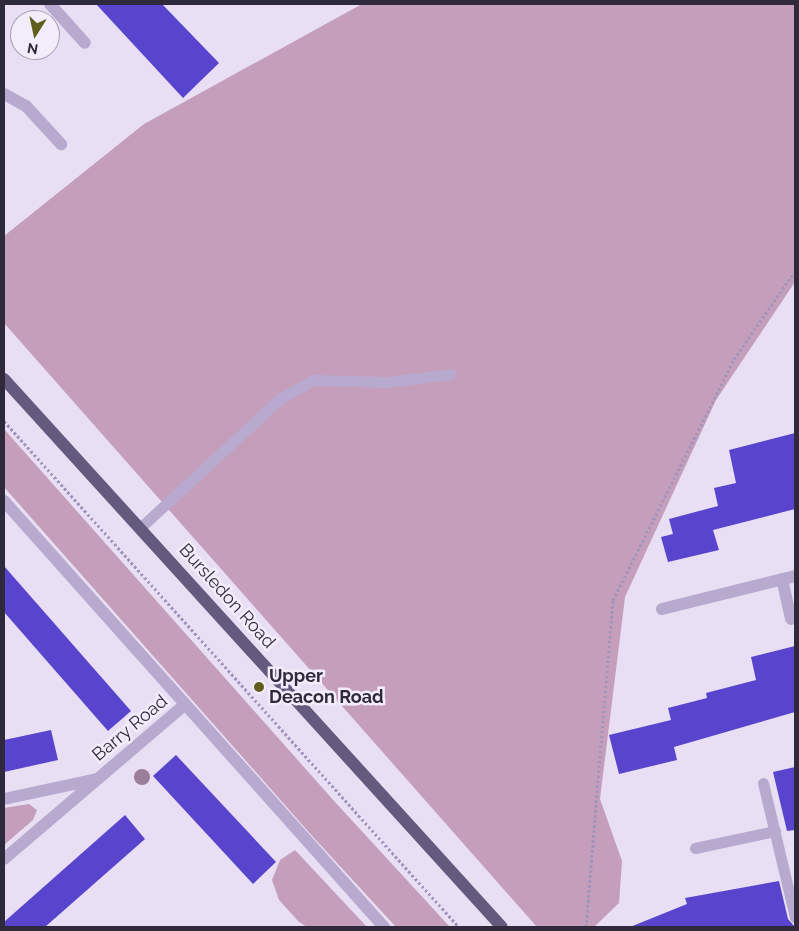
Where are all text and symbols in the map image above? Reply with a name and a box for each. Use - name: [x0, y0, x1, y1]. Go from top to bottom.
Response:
- north arrow: [10, 10, 60, 60]
- text: N: [26, 40, 39, 58]
- street label: Bursledon Road: [174, 539, 280, 653]
- place label: Upper Deacon Road: [269, 666, 384, 709]
- marker: Upper Deacon Road: [253, 681, 265, 693]
- street label: Barry Road: [88, 690, 172, 766]

